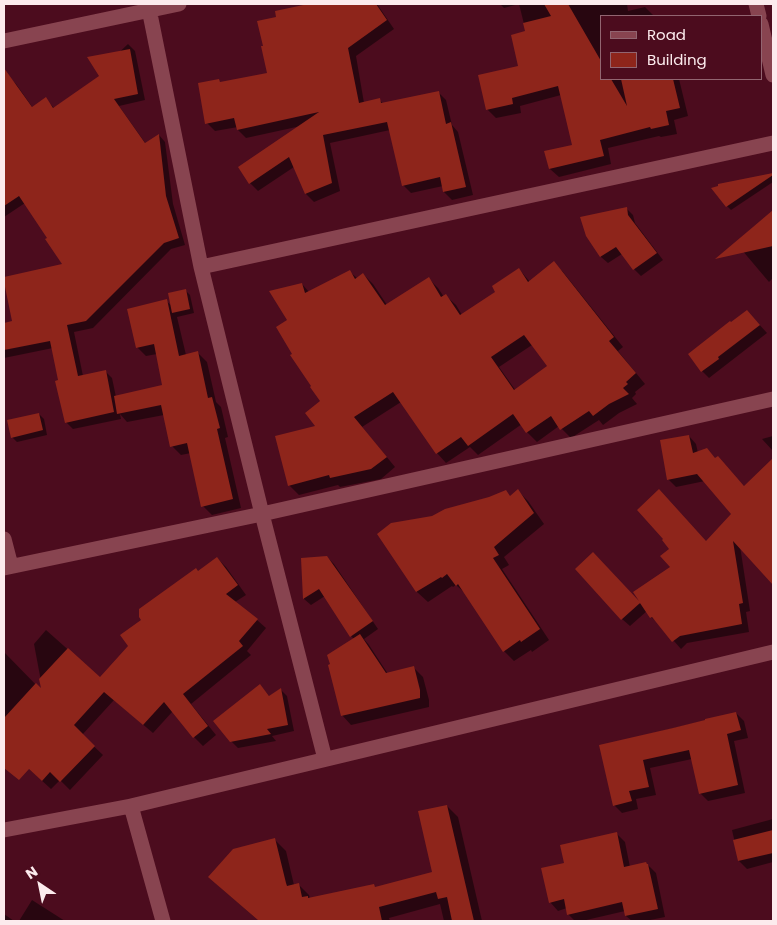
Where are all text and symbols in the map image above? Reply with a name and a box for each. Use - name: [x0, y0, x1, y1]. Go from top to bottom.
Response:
- legend: [600, 15, 762, 80]
- text: Road: [647, 24, 686, 45]
- text: Building: [647, 49, 707, 70]
- north arrow: [15, 860, 65, 910]
- text: N: [22, 861, 42, 884]

